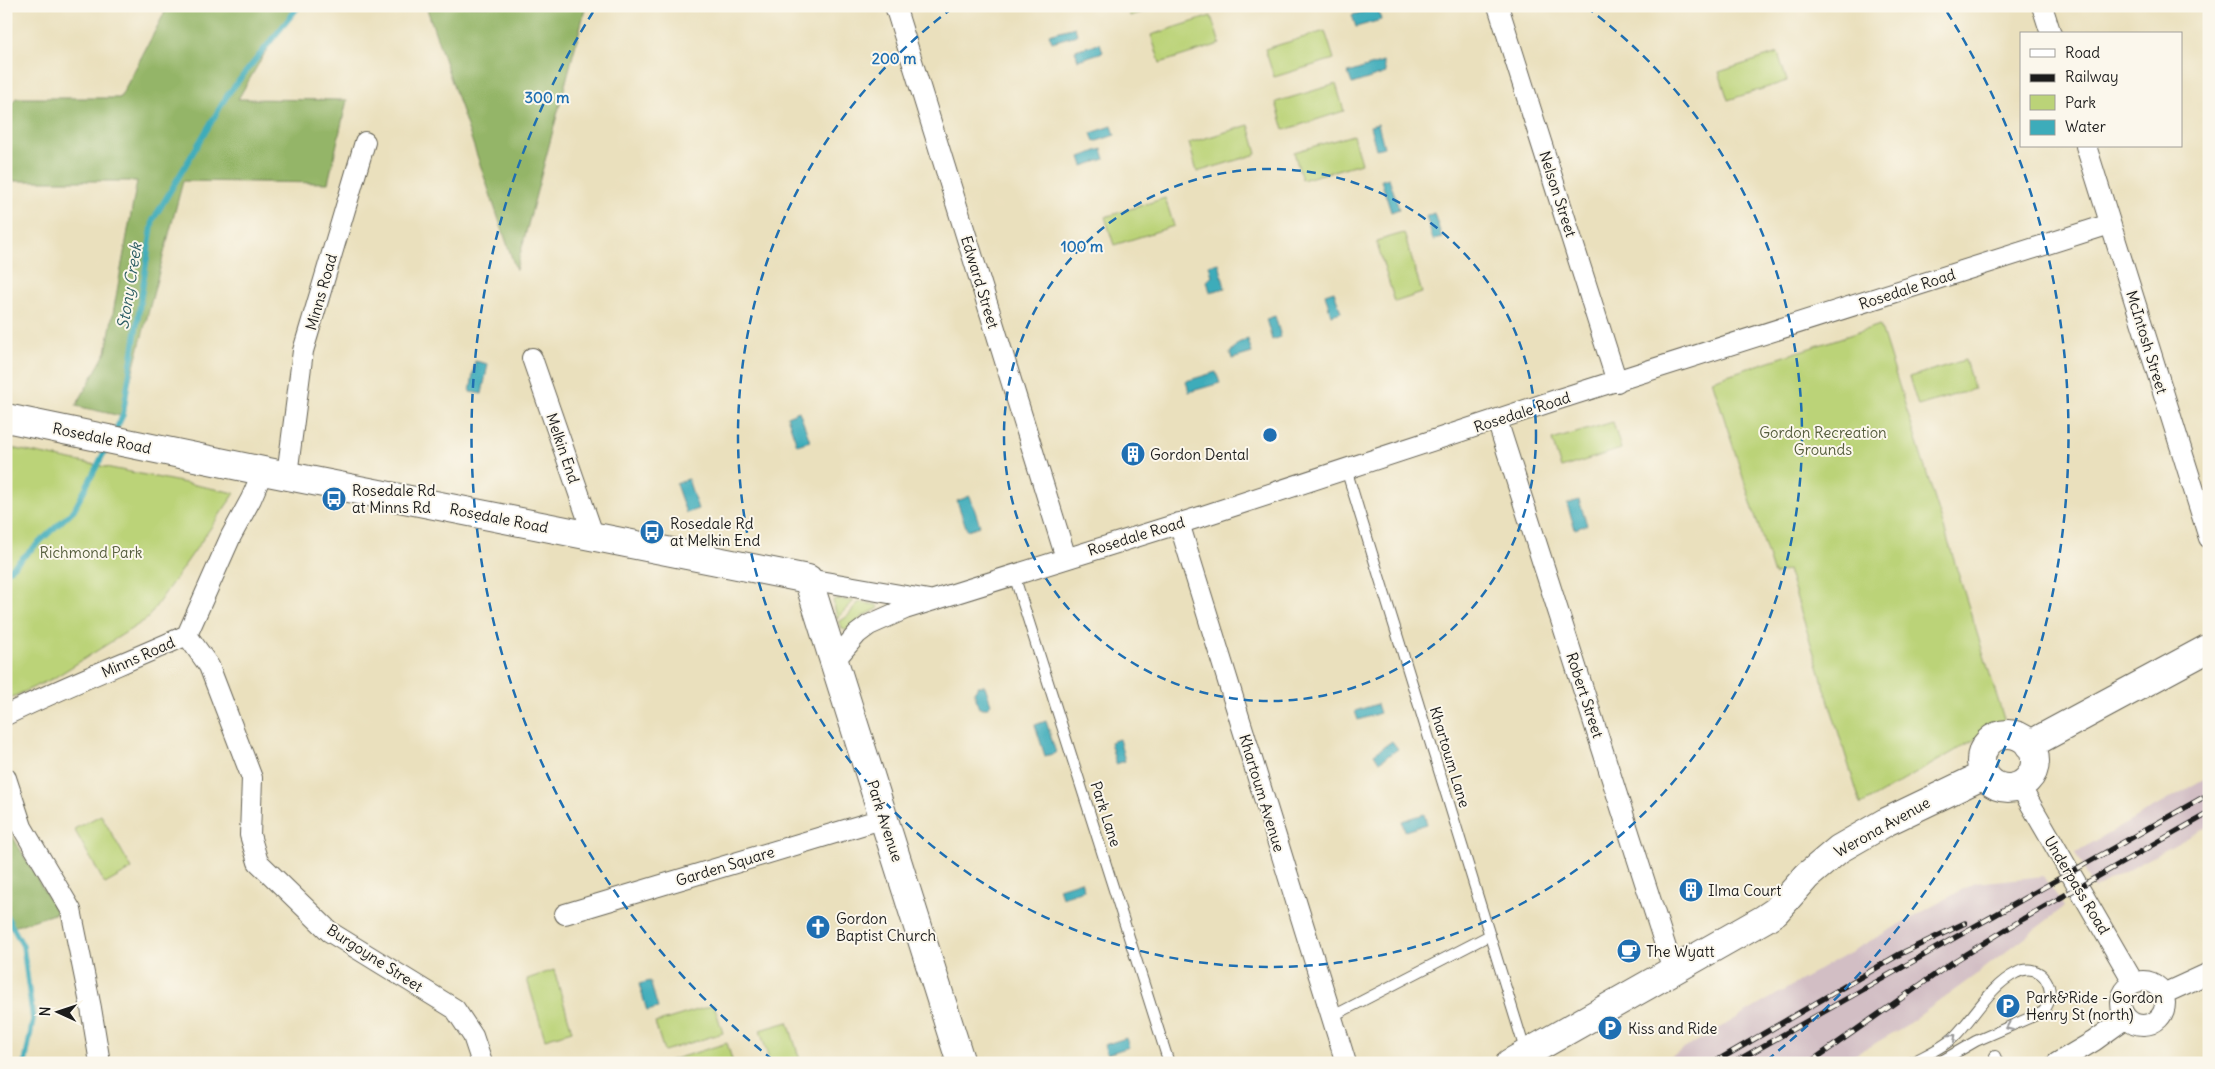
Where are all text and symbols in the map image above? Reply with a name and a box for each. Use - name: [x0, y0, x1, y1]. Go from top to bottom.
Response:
- legend: [2020, 32, 2182, 148]
- text: Road: [2065, 43, 2100, 62]
- text: 200 m: [872, 49, 916, 68]
- text: Railway: [2065, 67, 2119, 86]
- text: 300 m: [525, 88, 570, 107]
- text: Park: [2065, 93, 2096, 112]
- text: Water: [2065, 117, 2106, 136]
- street label: Nelson Street: [1535, 149, 1581, 239]
- street label: Edward Street: [957, 233, 1003, 331]
- text: 100 m: [1061, 237, 1103, 256]
- water label: Stony Creek: [112, 240, 146, 331]
- street label: Minns Road: [301, 252, 341, 332]
- street label: Rosedale Road: [1856, 264, 1958, 314]
- street label: McIntosh Street: [2122, 288, 2172, 396]
- street label: Rosedale Road: [1471, 387, 1573, 437]
- street label: Melkin End: [542, 410, 584, 486]
- street label: Rosedale Road: [51, 418, 153, 458]
- park label: Gordon Recreation Grounds: [1759, 423, 1887, 459]
- centre of rings: [1261, 426, 1279, 444]
- building icon: Gordon Dental: [1120, 441, 1146, 467]
- place label: Gordon Dental: [1150, 445, 1249, 464]
- place label: Rosedale Rd at Minns Rd: [352, 481, 436, 517]
- bus stop icon: Rosedale Rd at Minns Rd: [321, 486, 347, 512]
- street label: Rosedale Road: [448, 499, 550, 537]
- street label: Rosedale Road: [1085, 512, 1187, 560]
- place label: Rosedale Rd at Melkin End: [670, 514, 760, 550]
- bus stop icon: Rosedale Rd at Melkin End: [639, 519, 665, 545]
- park label: Richmond Park: [40, 543, 143, 562]
- street label: Minns Road: [98, 632, 178, 682]
- street label: Robert Street: [1562, 650, 1608, 740]
- street label: Khartoum Lane: [1426, 704, 1474, 810]
- street label: Khartoum Avenue: [1235, 732, 1289, 854]
- street label: Park Avenue: [863, 778, 907, 864]
- street label: Park Lane: [1086, 779, 1126, 849]
- street label: Werona Avenue: [1831, 793, 1933, 861]
- street label: Underpass Road: [2040, 832, 2114, 938]
- street label: Garden Square: [673, 842, 777, 890]
- building icon: Ilma Court: [1678, 877, 1704, 903]
- place label: Ilma Court: [1708, 881, 1781, 900]
- place label: Gordon Baptist Church: [836, 909, 937, 945]
- church icon: Gordon Baptist Church: [805, 914, 831, 940]
- street label: Burgoyne Street: [324, 920, 426, 996]
- cafe icon: The Wyatt: [1616, 938, 1642, 964]
- place label: The Wyatt: [1646, 942, 1715, 961]
- north arrow: [32, 986, 82, 1036]
- place label: Park&Ride - Gordon Henry St (north): [2026, 988, 2163, 1024]
- parking icon: Park&Ride - Gordon Henry St (north): [1995, 993, 2021, 1019]
- text: N: [36, 1006, 54, 1017]
- parking icon: Kiss and Ride: [1597, 1015, 1623, 1041]
- place label: Kiss and Ride: [1628, 1019, 1717, 1038]
- one-way arrow: [2005, 1020, 2014, 1031]
- one-way arrow: [1947, 1034, 1956, 1043]

